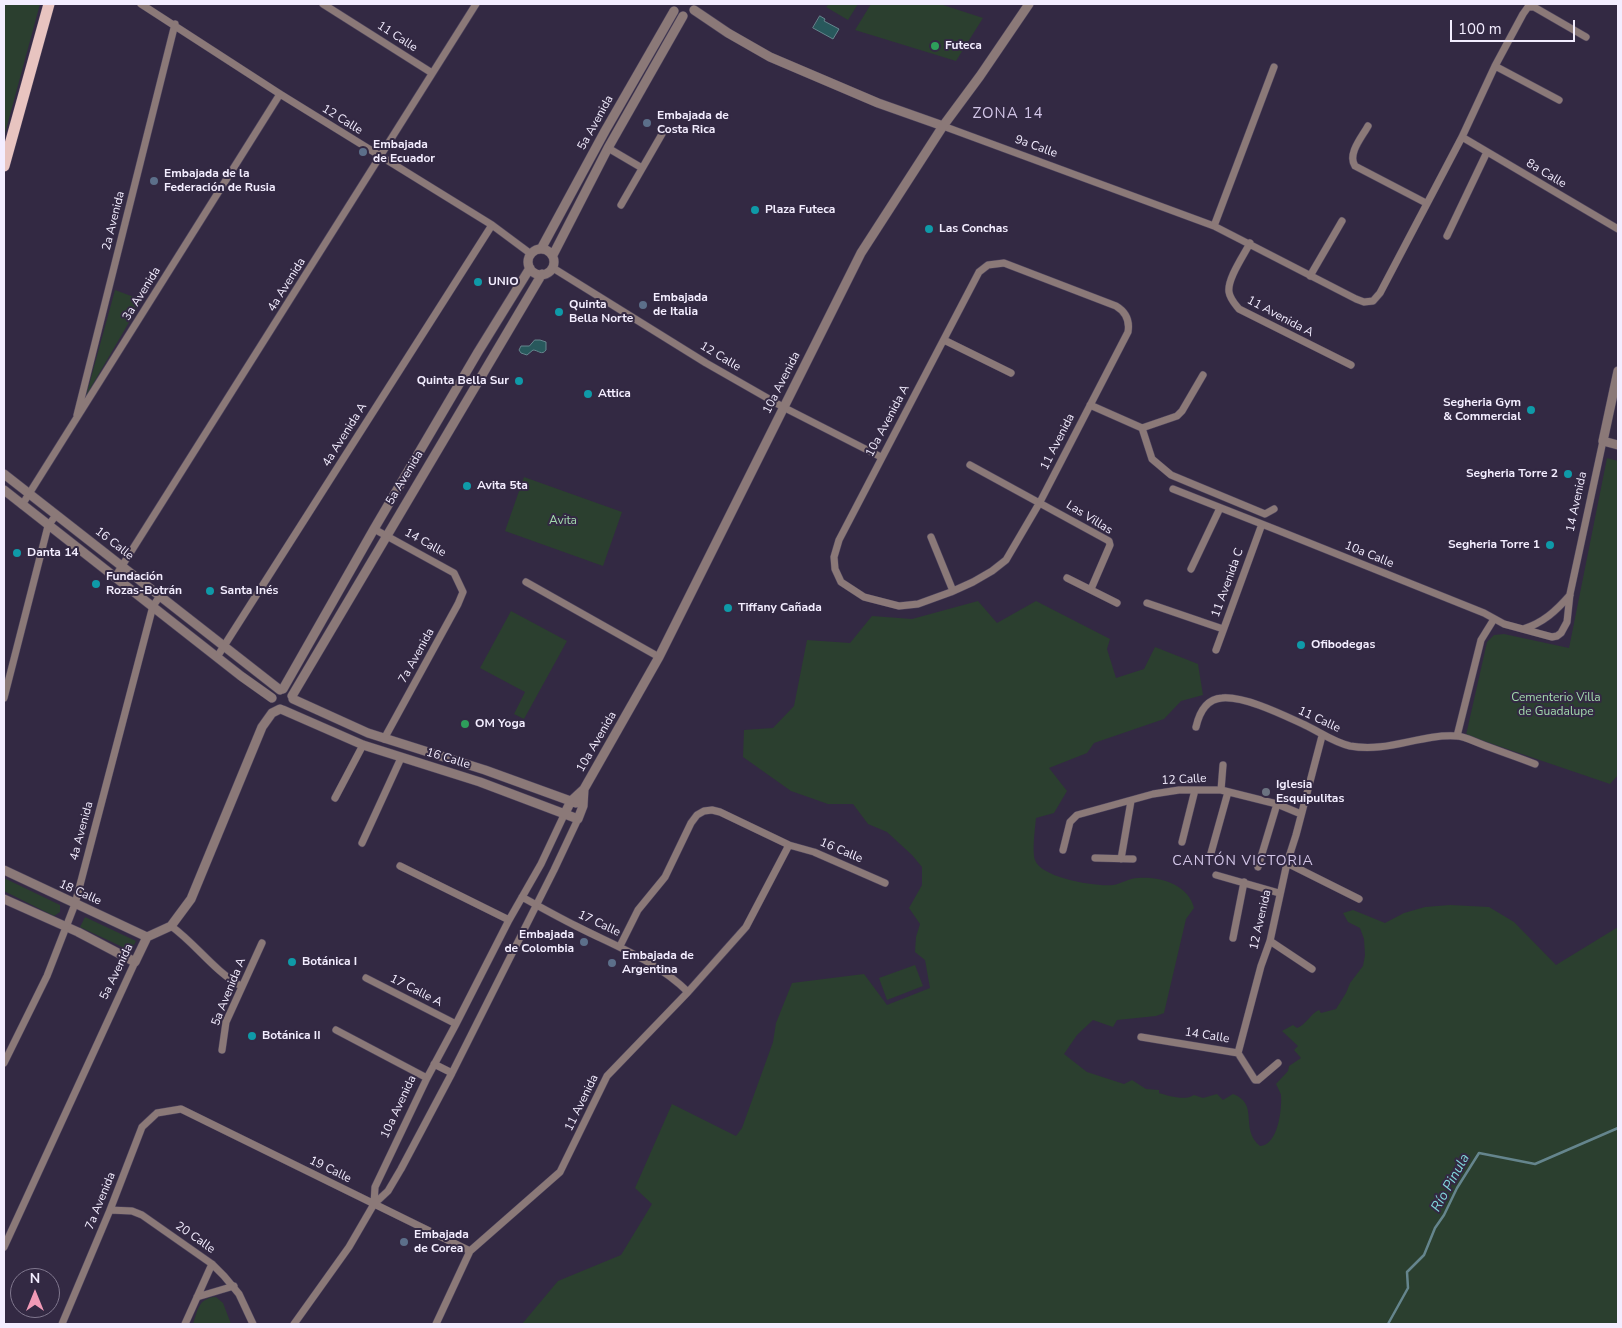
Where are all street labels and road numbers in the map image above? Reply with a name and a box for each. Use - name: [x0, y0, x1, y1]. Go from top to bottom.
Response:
- street label: 11 Calle: [374, 19, 420, 55]
- street label: 5a Avenida: [575, 93, 617, 153]
- street label: 12 Calle: [319, 102, 365, 138]
- street label: 9a Calle: [1013, 133, 1059, 161]
- street label: 8a Calle: [1523, 156, 1569, 192]
- street label: 2a Avenida: [100, 190, 128, 252]
- street label: 4a Avenida: [265, 256, 309, 314]
- street label: 3a Avenida: [120, 265, 164, 323]
- street label: 11 Avenida A: [1244, 293, 1316, 341]
- street label: 12 Calle: [697, 339, 743, 375]
- street label: 10a Avenida: [760, 350, 804, 416]
- street label: 10a Avenida A: [863, 383, 913, 459]
- street label: 4a Avenida A: [320, 401, 370, 469]
- street label: 11 Avenida: [1038, 411, 1078, 473]
- street label: 5a Avenida: [383, 448, 427, 508]
- street label: 14 Avenida: [1564, 470, 1590, 534]
- street label: Las Villas: [1063, 498, 1115, 538]
- street label: 16 Calle: [92, 524, 136, 564]
- street label: 14 Calle: [402, 526, 448, 560]
- street label: 10a Calle: [1342, 539, 1396, 571]
- street label: 11 Avenida C: [1209, 546, 1247, 620]
- street label: 7a Avenida: [396, 626, 438, 686]
- street label: 11 Calle: [1295, 704, 1343, 736]
- street label: 10a Avenida: [574, 709, 620, 775]
- street label: 16 Calle: [424, 746, 472, 772]
- street label: 12 Calle: [1161, 772, 1207, 788]
- street label: 4a Avenida: [67, 800, 97, 862]
- street label: 16 Calle: [817, 836, 865, 866]
- street label: 18 Calle: [56, 877, 104, 909]
- street label: 12 Avenida: [1247, 888, 1275, 952]
- street label: 17 Calle: [575, 908, 623, 940]
- street label: 5a Avenida: [97, 942, 137, 1002]
- street label: 5a Avenida A: [209, 956, 249, 1028]
- street label: 17 Calle A: [387, 972, 445, 1010]
- street label: 14 Calle: [1184, 1025, 1230, 1047]
- street label: 11 Avenida: [562, 1072, 602, 1134]
- street label: 10a Avenida: [378, 1073, 420, 1141]
- street label: 19 Calle: [307, 1154, 353, 1186]
- street label: 7a Avenida: [83, 1170, 119, 1232]
- street label: 20 Calle: [172, 1219, 218, 1257]

